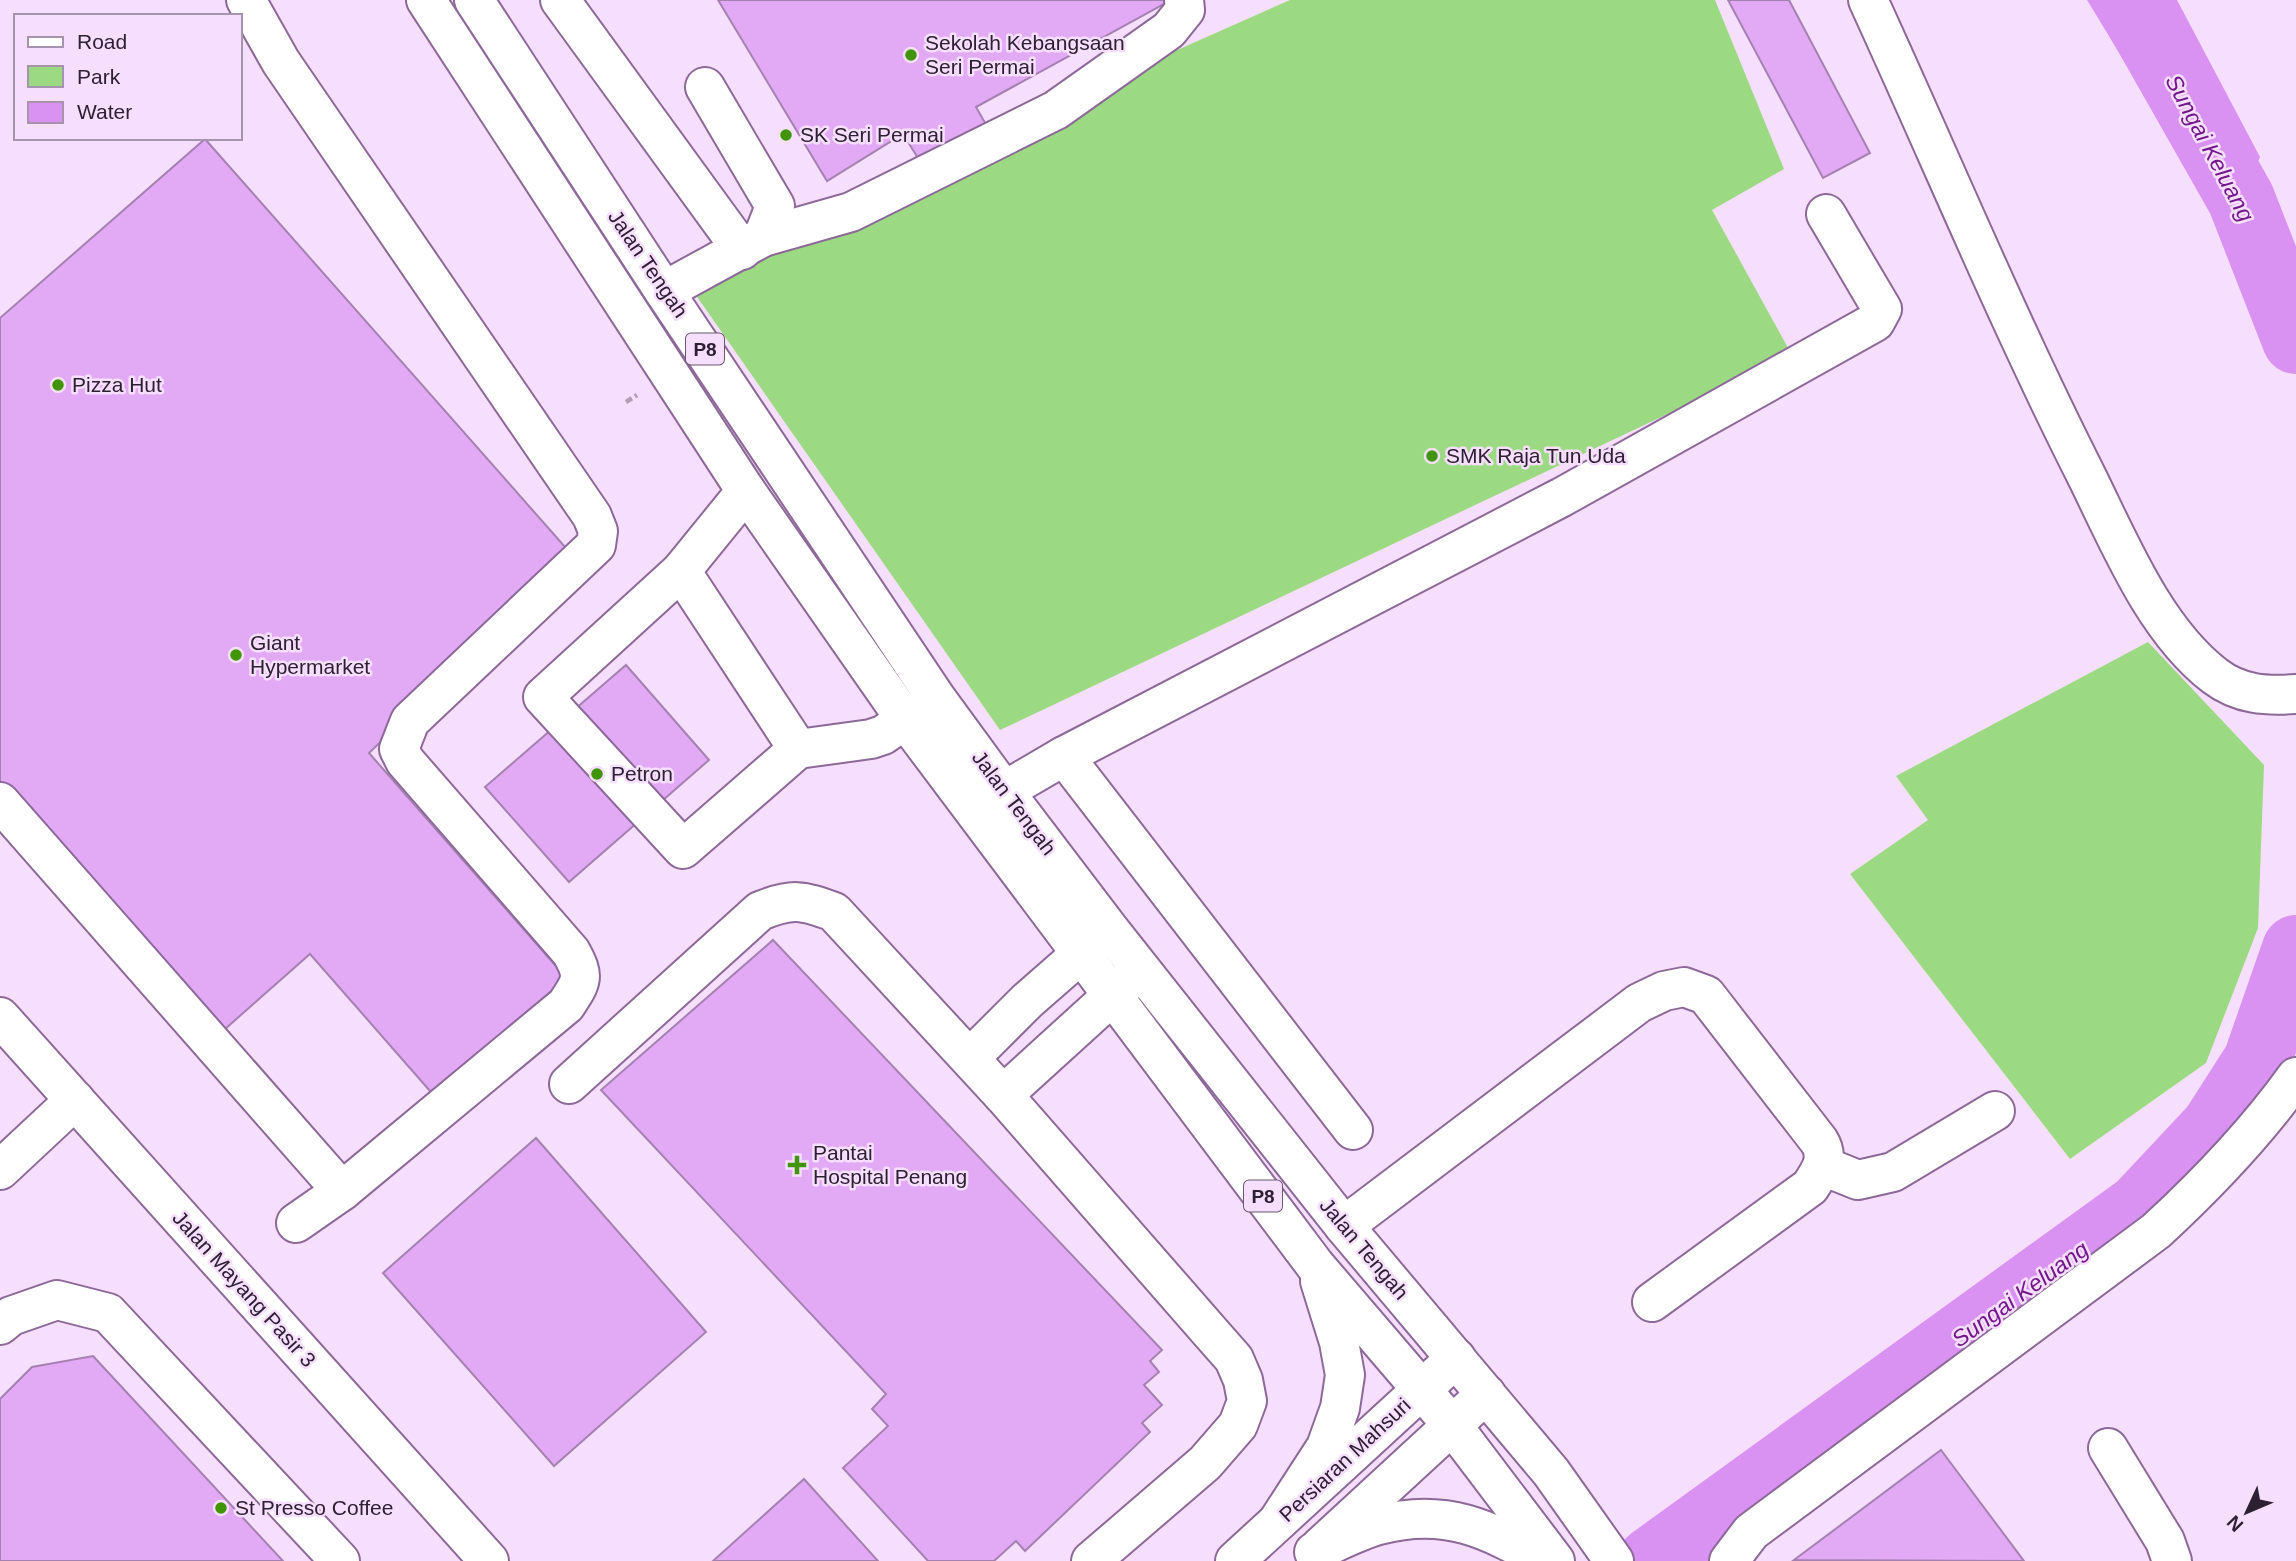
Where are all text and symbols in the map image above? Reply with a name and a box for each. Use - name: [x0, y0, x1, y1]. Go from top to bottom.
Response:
- legend: [14, 14, 242, 140]
- text: Road: [77, 30, 127, 53]
- place label: Sekolah Kebangsaan Seri Permai: [925, 31, 1125, 78]
- marker: Sekolah Kebangsaan Seri Permai: [903, 47, 919, 63]
- text: Park: [77, 65, 121, 88]
- water label: Sungai Keluang: [2160, 70, 2260, 226]
- text: Water: [77, 100, 132, 123]
- place label: SK Seri Permai: [800, 123, 944, 146]
- marker: SK Seri Permai: [778, 127, 794, 143]
- street label: Jalan Tengah: [604, 206, 693, 322]
- road number: P8: [686, 334, 724, 364]
- place label: Pizza Hut: [72, 373, 162, 396]
- marker: Pizza Hut: [50, 377, 66, 393]
- place label: SMK Raja Tun Uda: [1446, 444, 1626, 467]
- marker: SMK Raja Tun Uda: [1424, 448, 1440, 464]
- place label: Giant Hypermarket: [250, 631, 370, 678]
- marker: Giant Hypermarket: [228, 647, 244, 663]
- street label: Jalan Tengah: [968, 746, 1061, 859]
- place label: Petron: [611, 762, 673, 785]
- marker: Petron: [589, 766, 605, 782]
- place label: Pantai Hospital Penang: [813, 1141, 967, 1188]
- marker: Pantai Hospital Penang: [787, 1155, 807, 1175]
- road number: P8: [1244, 1180, 1282, 1212]
- street label: Jalan Tengah: [1316, 1194, 1413, 1304]
- street label: Jalan Mayang Pasir 3: [168, 1206, 320, 1371]
- water label: Sungai Keluang: [1947, 1236, 2094, 1352]
- street label: Persiaran Mahsuri: [1275, 1393, 1415, 1526]
- north arrow: [2212, 1477, 2282, 1547]
- place label: St Presso Coffee: [235, 1496, 393, 1519]
- marker: St Presso Coffee: [213, 1500, 229, 1516]
- text: N: [2223, 1511, 2247, 1536]

